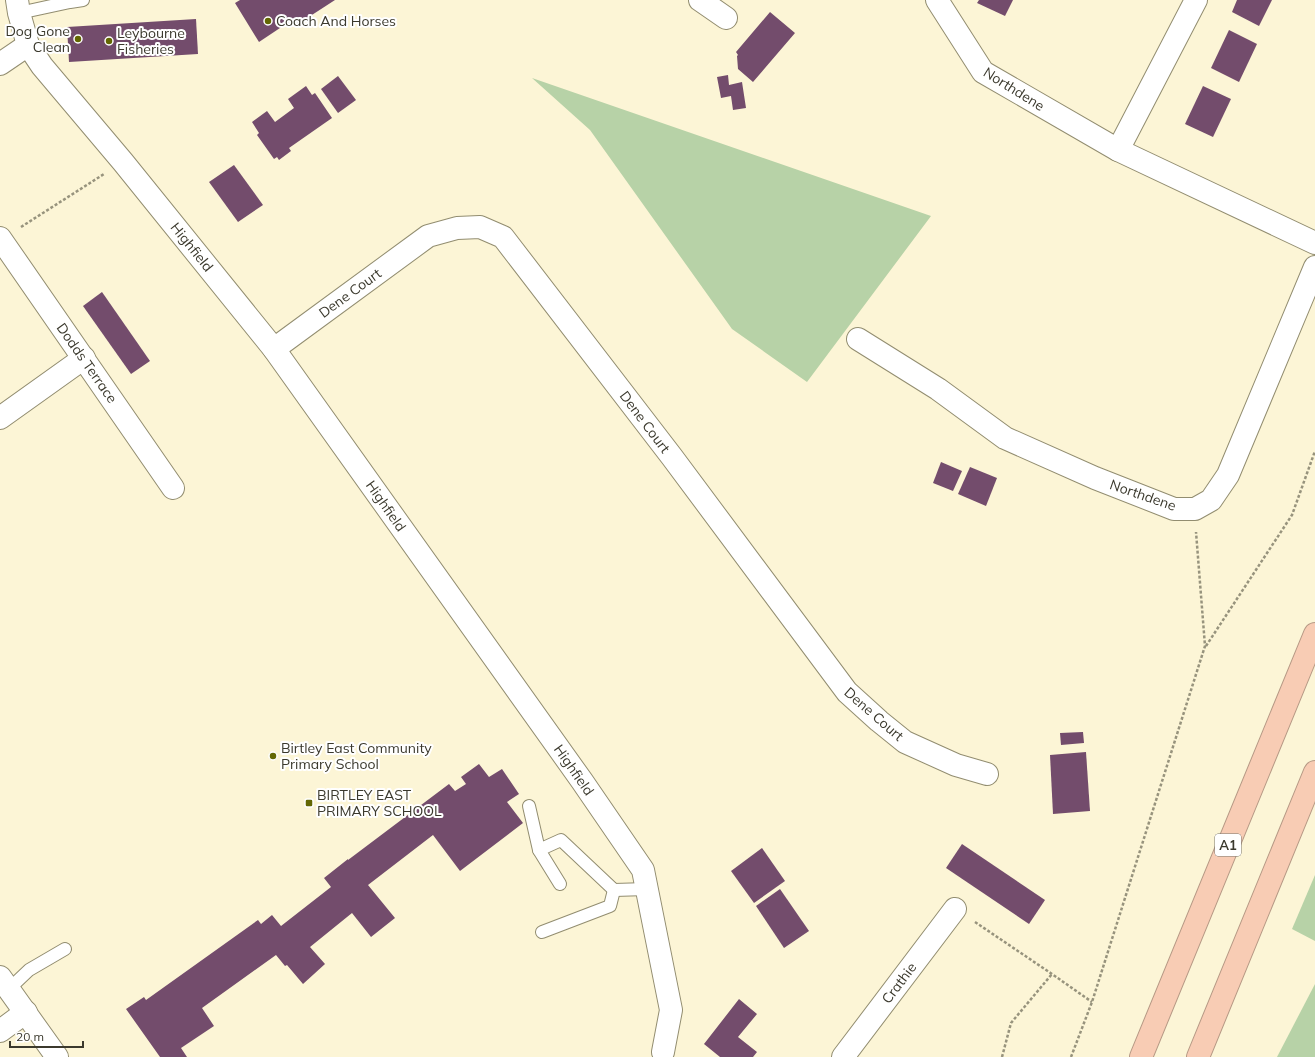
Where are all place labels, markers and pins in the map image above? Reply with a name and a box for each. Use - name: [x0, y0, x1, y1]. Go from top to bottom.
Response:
- place label: Coach And Horses: [276, 12, 396, 30]
- marker: Coach And Horses: [263, 16, 273, 26]
- place label: Dog Gone Clean: [5, 22, 70, 56]
- place label: Leybourne Fisheries: [117, 24, 185, 58]
- marker: Dog Gone Clean: [73, 34, 83, 44]
- marker: Leybourne Fisheries: [104, 36, 114, 46]
- place label: Birtley East Community Primary School: [281, 739, 432, 773]
- marker: Birtley East Community Primary School: [268, 751, 278, 761]
- place label: BIRTLEY EAST PRIMARY SCHOOL: [317, 786, 442, 820]
- marker: BIRTLEY EAST PRIMARY SCHOOL: [304, 798, 314, 808]

